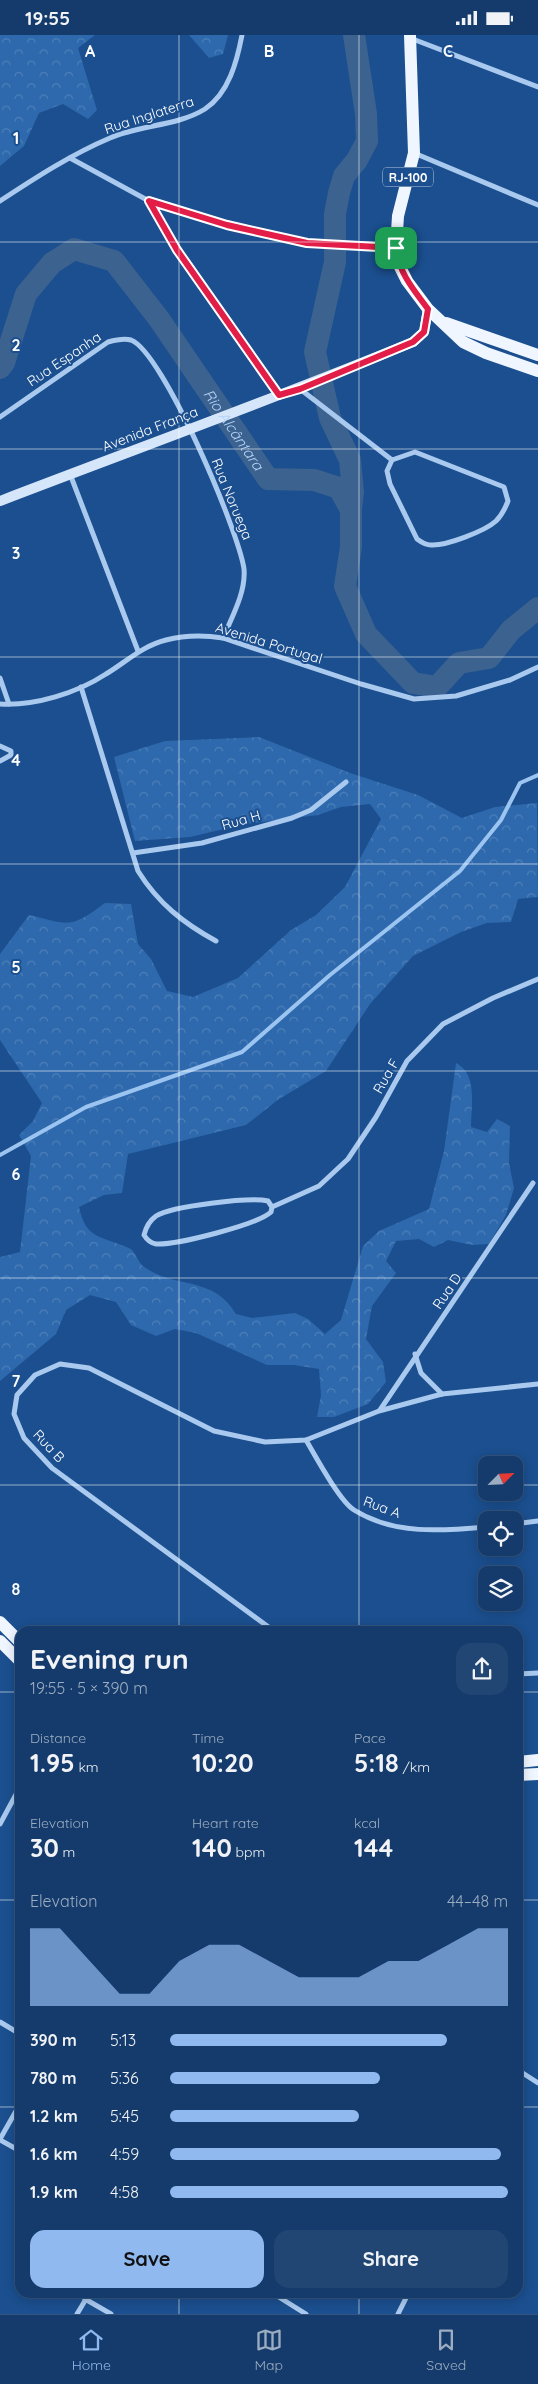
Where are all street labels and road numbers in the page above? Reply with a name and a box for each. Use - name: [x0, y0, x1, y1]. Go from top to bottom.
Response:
- street label: Rua Inglaterra: [102, 92, 196, 138]
- road number: RJ-100: [383, 167, 433, 187]
- street label: Rua Espanha: [24, 328, 104, 390]
- street label: Avenida França: [100, 402, 200, 456]
- street label: Rua Noruega: [207, 456, 257, 542]
- street label: Avenida Portugal: [213, 618, 325, 668]
- street label: Rua H: [219, 806, 263, 834]
- street label: Rua F: [369, 1055, 403, 1097]
- street label: Rua D: [428, 1270, 466, 1312]
- street label: Rua B: [29, 1426, 69, 1466]
- street label: Rua A: [361, 1492, 403, 1522]

